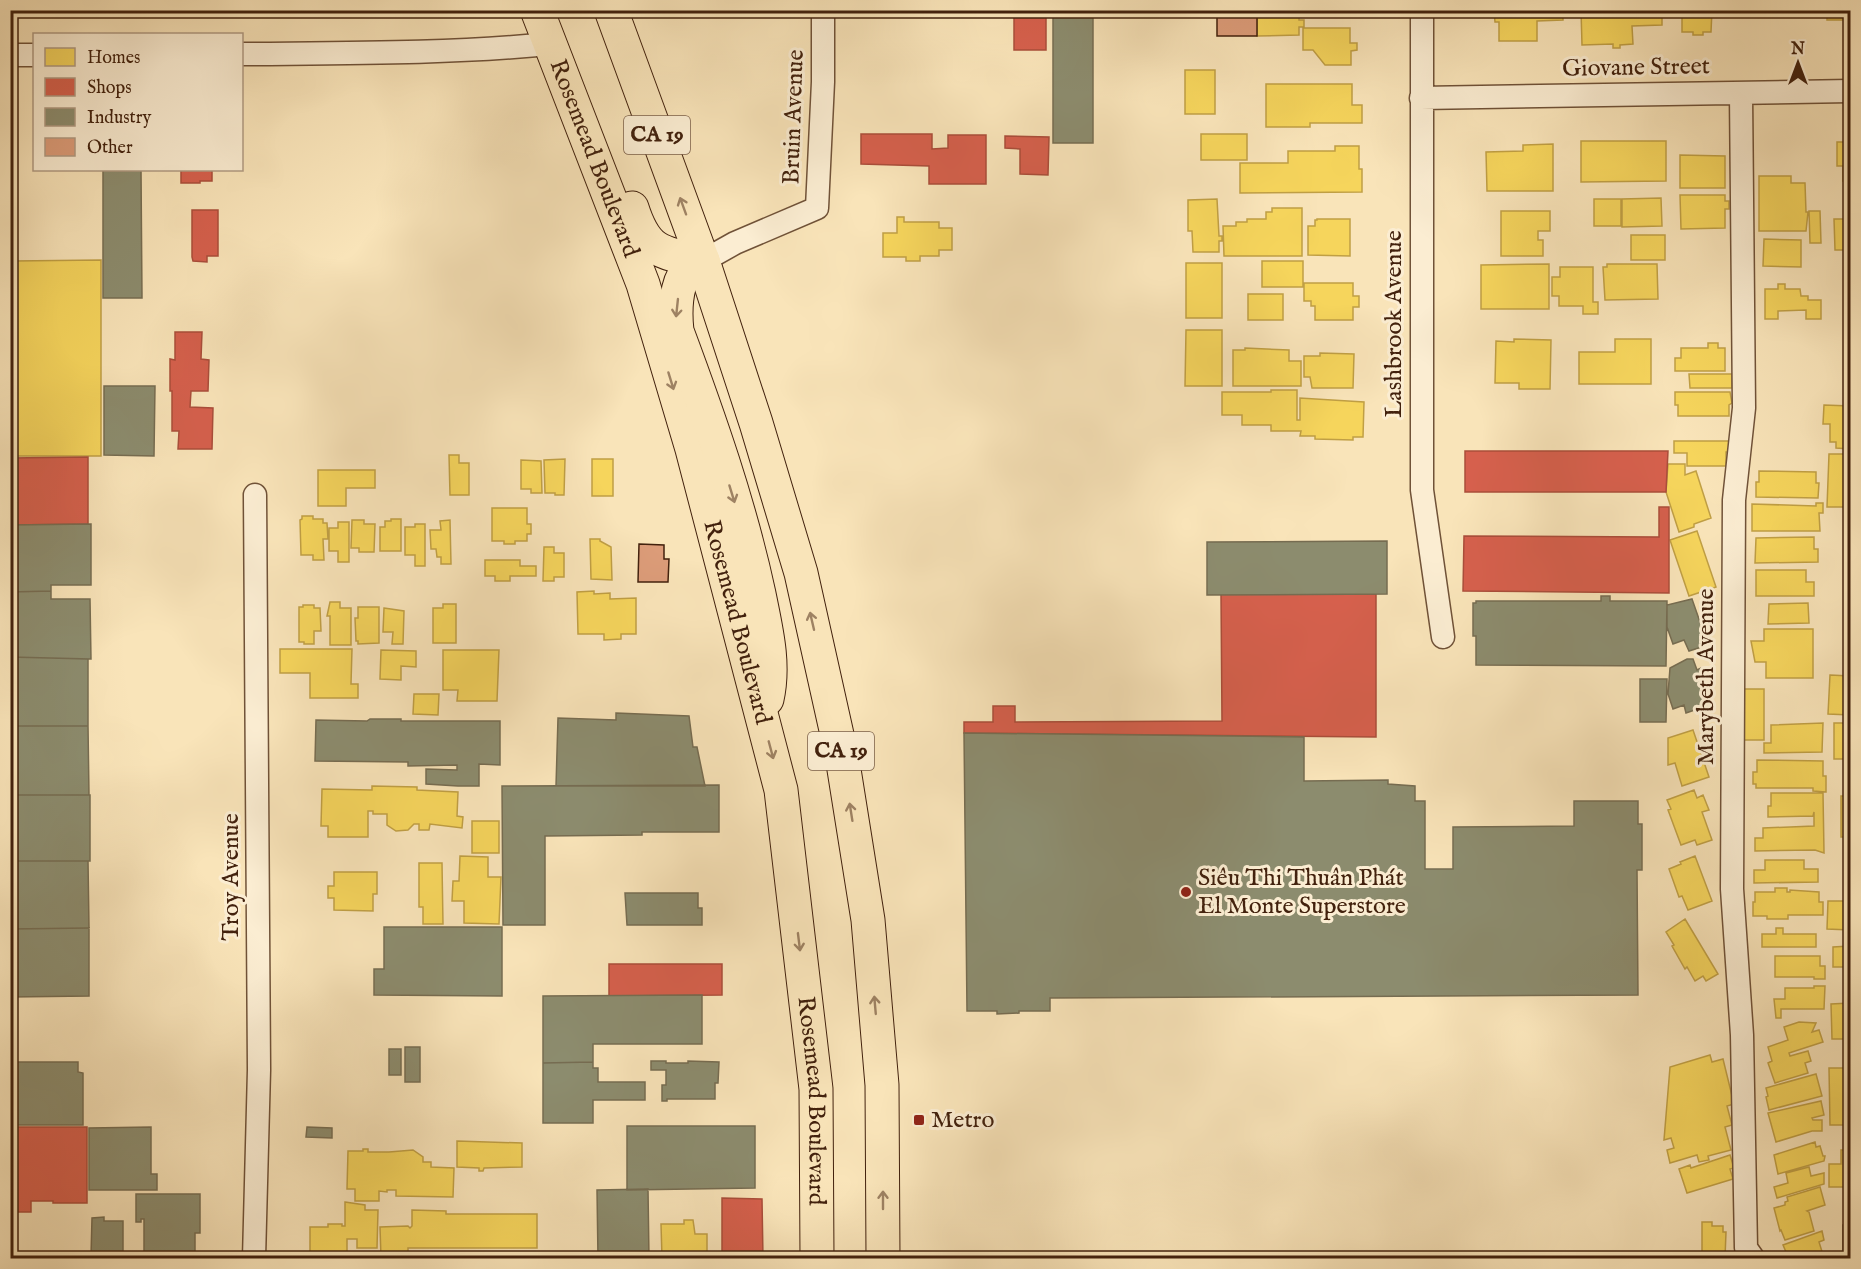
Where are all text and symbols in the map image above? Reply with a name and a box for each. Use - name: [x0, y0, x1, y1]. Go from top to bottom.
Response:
- legend: [33, 33, 243, 171]
- north arrow: [1768, 33, 1828, 93]
- text: N: [1790, 40, 1805, 60]
- text: Homes: [87, 47, 140, 70]
- street label: Bruin Avenue: [776, 49, 812, 185]
- street label: Giovane Street: [1562, 51, 1710, 85]
- street label: Rosemead Boulevard: [542, 55, 647, 262]
- text: Shops: [87, 77, 132, 100]
- text: Industry: [87, 107, 151, 130]
- road number: CA 19: [624, 116, 690, 154]
- text: Other: [87, 137, 133, 160]
- one-way arrow: [677, 197, 688, 216]
- street label: Lashbrook Avenue: [1379, 230, 1410, 418]
- one-way arrow: [671, 298, 682, 318]
- one-way arrow: [666, 371, 677, 390]
- one-way arrow: [727, 484, 738, 503]
- street label: Rosemead Boulevard: [696, 517, 779, 728]
- street label: Marybeth Avenue: [1691, 589, 1722, 766]
- one-way arrow: [805, 612, 817, 631]
- road number: CA 19: [808, 732, 874, 770]
- one-way arrow: [765, 740, 777, 759]
- one-way arrow: [845, 803, 856, 822]
- street label: Troy Avenue: [216, 813, 247, 941]
- place label: Siêu Thi Thuân Phát El Monte Superstore: [1198, 863, 1406, 922]
- marker: Siêu Thi Thuân Phát El Monte Superstore: [1179, 885, 1193, 899]
- one-way arrow: [794, 932, 805, 952]
- street label: Rosemead Boulevard: [790, 995, 832, 1206]
- one-way arrow: [869, 996, 880, 1016]
- place label: Metro: [931, 1105, 994, 1136]
- marker: Metro: [912, 1113, 926, 1127]
- one-way arrow: [877, 1191, 889, 1210]

